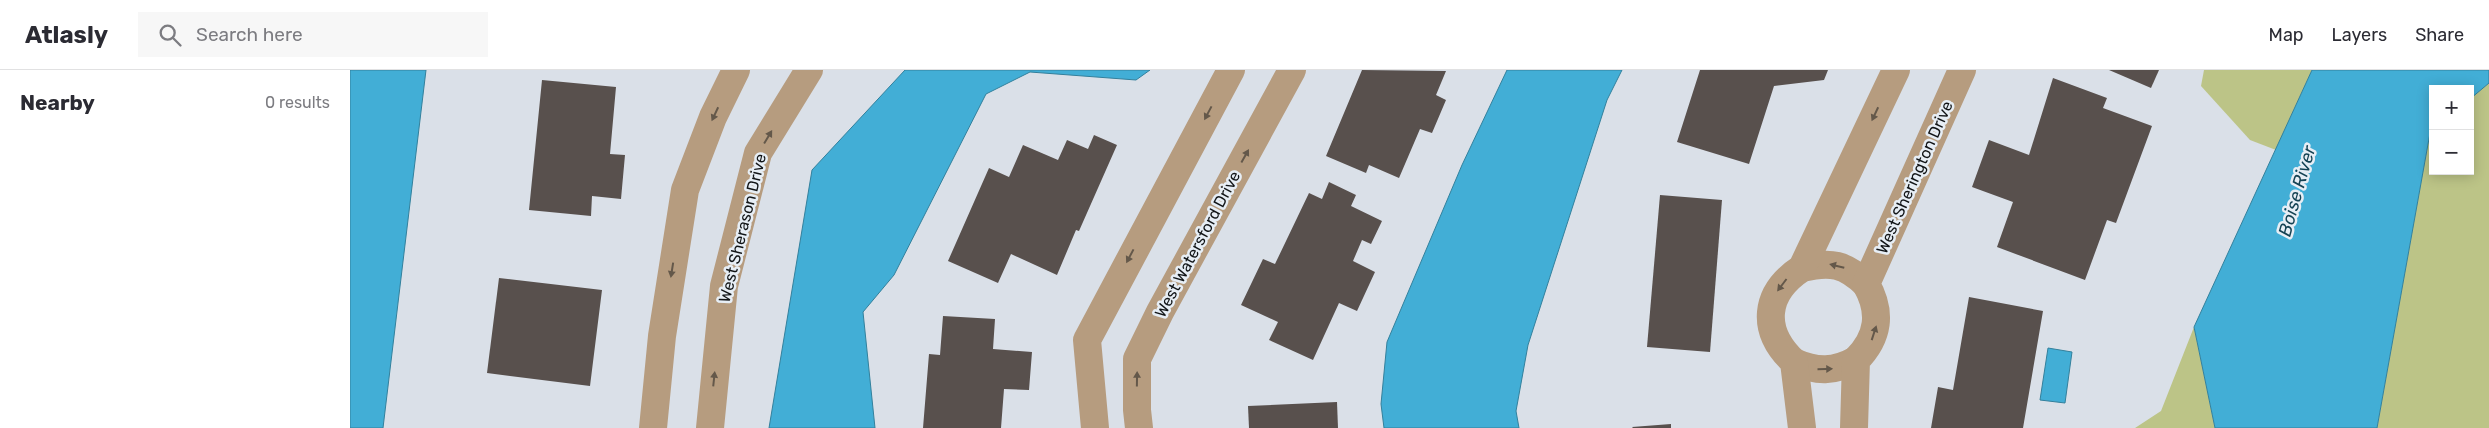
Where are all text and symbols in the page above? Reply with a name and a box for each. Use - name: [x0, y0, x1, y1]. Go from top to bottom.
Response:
- search box: [138, 12, 488, 57]
- text: Atlasly: [25, 21, 108, 49]
- icon: search: [156, 21, 184, 49]
- text: Search here: [196, 23, 303, 46]
- text: Map: [2269, 24, 2304, 46]
- text: Layers: [2332, 24, 2387, 46]
- text: Share: [2415, 24, 2464, 46]
- map controls: [2429, 85, 2474, 175]
- button: +: [2429, 85, 2474, 130]
- text: Nearby: [20, 90, 95, 115]
- text: 0 results: [265, 93, 330, 112]
- street label: West Sherington Drive: [1872, 98, 1957, 257]
- one-way arrow: [1203, 106, 1212, 120]
- one-way arrow: [711, 107, 719, 121]
- one-way arrow: [1871, 107, 1879, 121]
- button: −: [2429, 130, 2474, 175]
- one-way arrow: [764, 131, 773, 144]
- water label: Boise River: [2274, 142, 2321, 239]
- one-way arrow: [1241, 149, 1249, 164]
- street label: West Sherason Drive: [715, 152, 770, 304]
- street label: West Watersford Drive: [1151, 168, 1244, 321]
- one-way arrow: [1126, 249, 1135, 263]
- one-way arrow: [668, 262, 676, 278]
- one-way arrow: [1829, 262, 1844, 270]
- one-way arrow: [1777, 279, 1787, 292]
- one-way arrow: [1870, 325, 1878, 340]
- one-way arrow: [1818, 365, 1834, 373]
- one-way arrow: [710, 371, 718, 387]
- one-way arrow: [1133, 371, 1141, 387]

